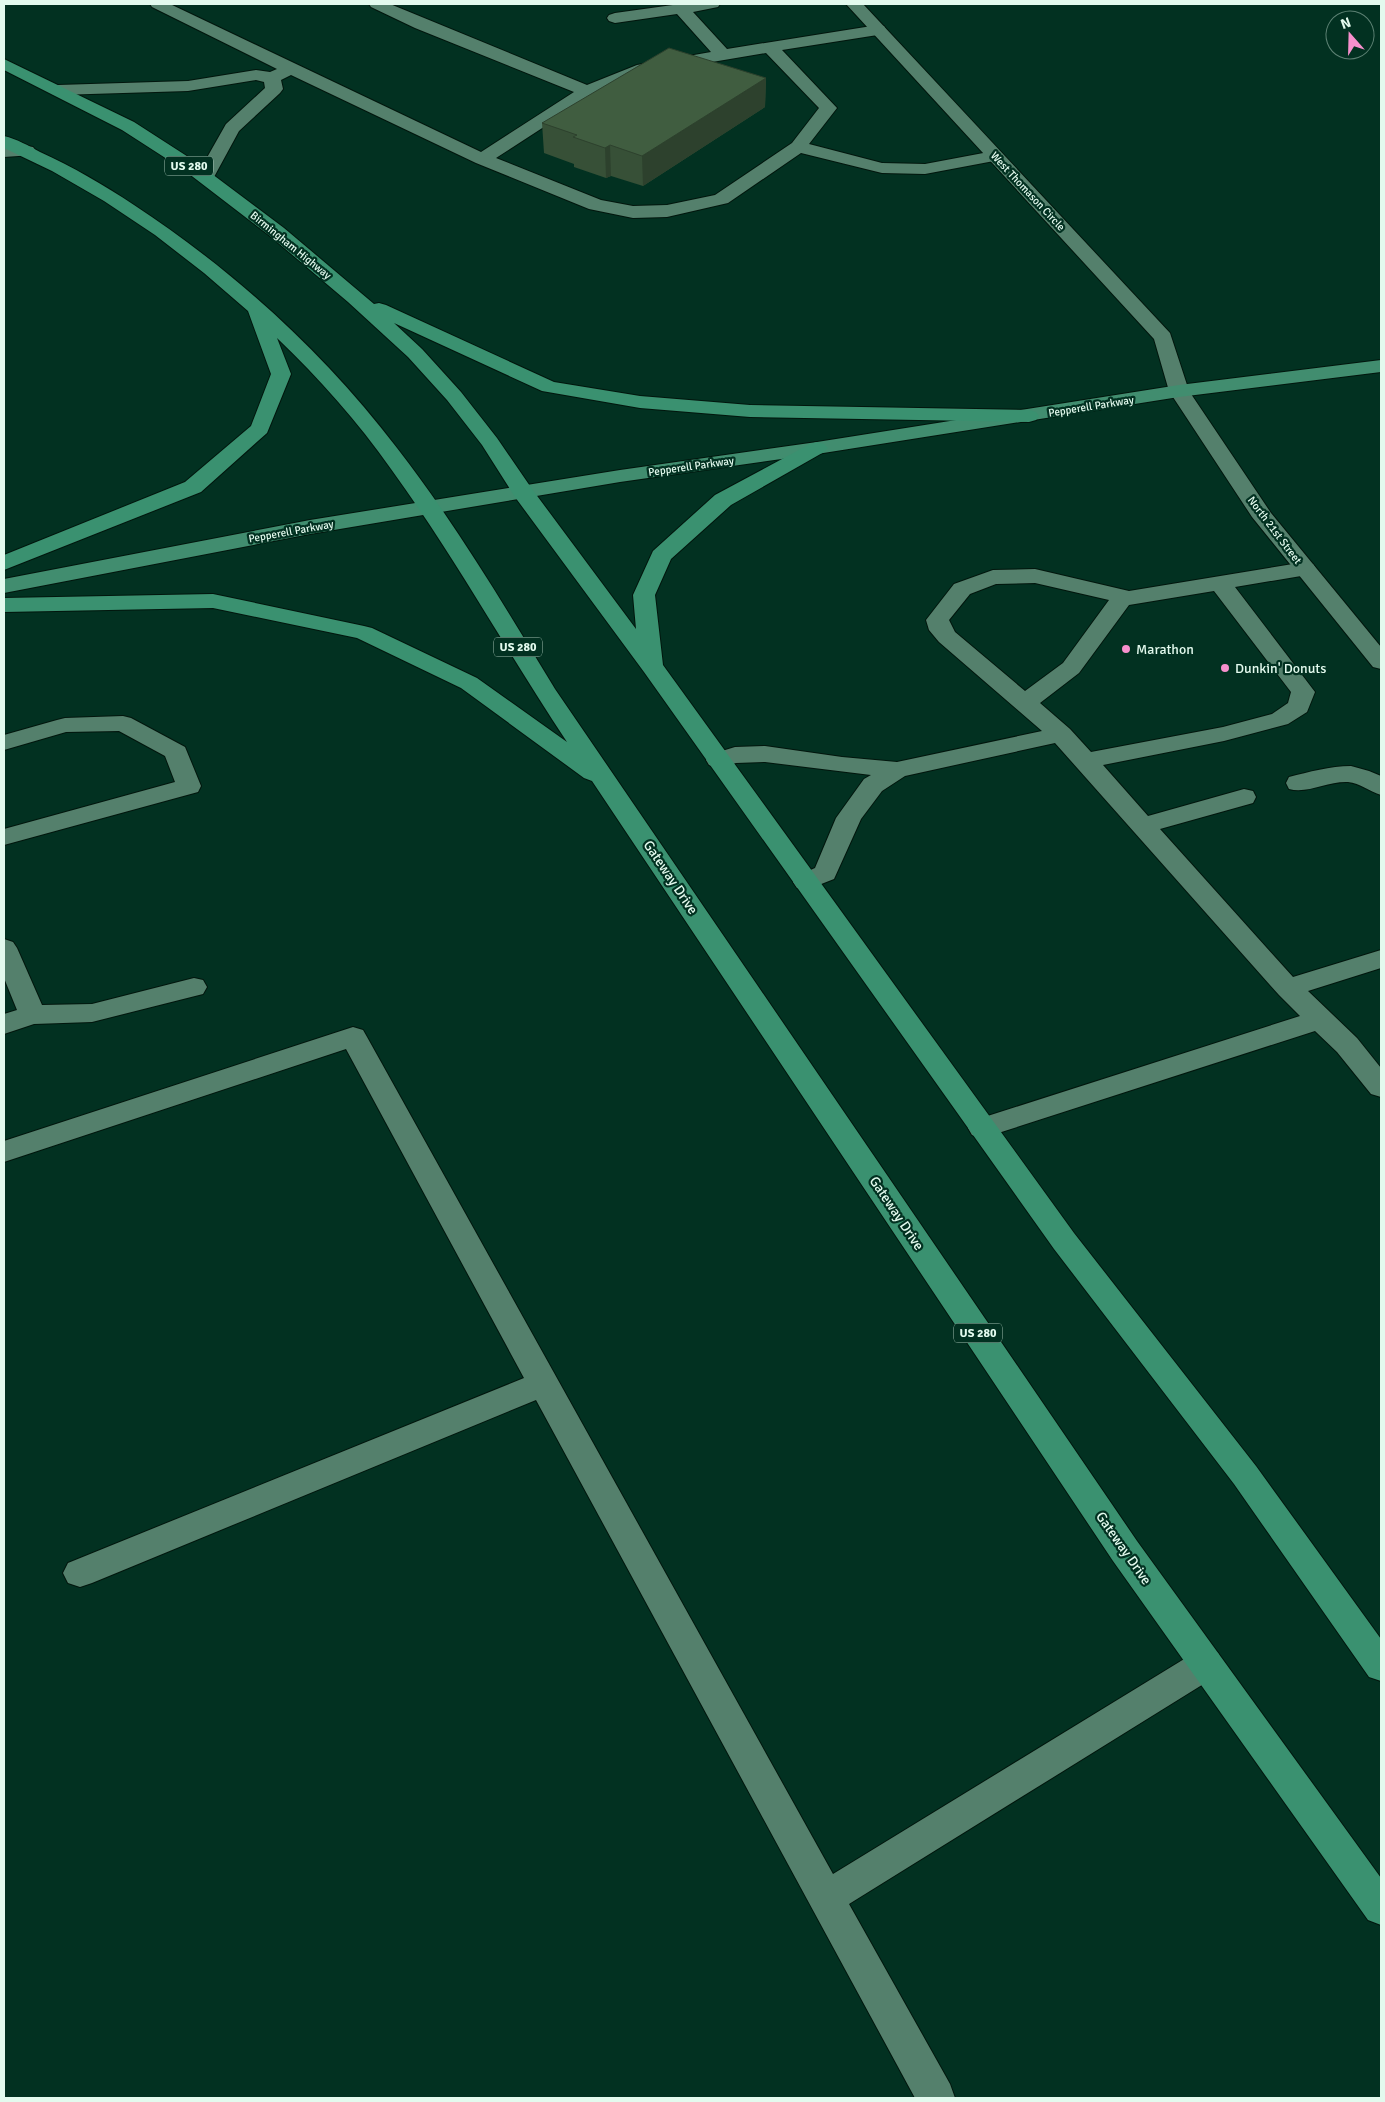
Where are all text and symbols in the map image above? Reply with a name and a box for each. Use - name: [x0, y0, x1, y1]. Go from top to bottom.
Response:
- north arrow: [1325, 10, 1375, 60]
- text: N: [1338, 14, 1353, 33]
- street label: West Thomason Circle: [988, 149, 1068, 234]
- road number: US 280: [165, 157, 213, 176]
- street label: Birmingham Highway: [248, 209, 334, 283]
- street label: Pepperell Parkway: [1047, 393, 1136, 420]
- street label: Pepperell Parkway: [647, 454, 736, 479]
- street label: North 21st Street: [1245, 494, 1304, 567]
- street label: Pepperell Parkway: [247, 517, 336, 545]
- road number: US 280: [494, 638, 542, 656]
- place label: Marathon: [1136, 641, 1194, 658]
- marker: Marathon: [1120, 643, 1132, 655]
- place label: Dunkin' Donuts: [1235, 660, 1326, 677]
- marker: Dunkin' Donuts: [1219, 662, 1231, 674]
- street label: Gateway Drive: [640, 837, 702, 917]
- street label: Gateway Drive: [866, 1173, 928, 1253]
- road number: US 280: [954, 1324, 1002, 1342]
- street label: Gateway Drive: [1092, 1508, 1155, 1588]

